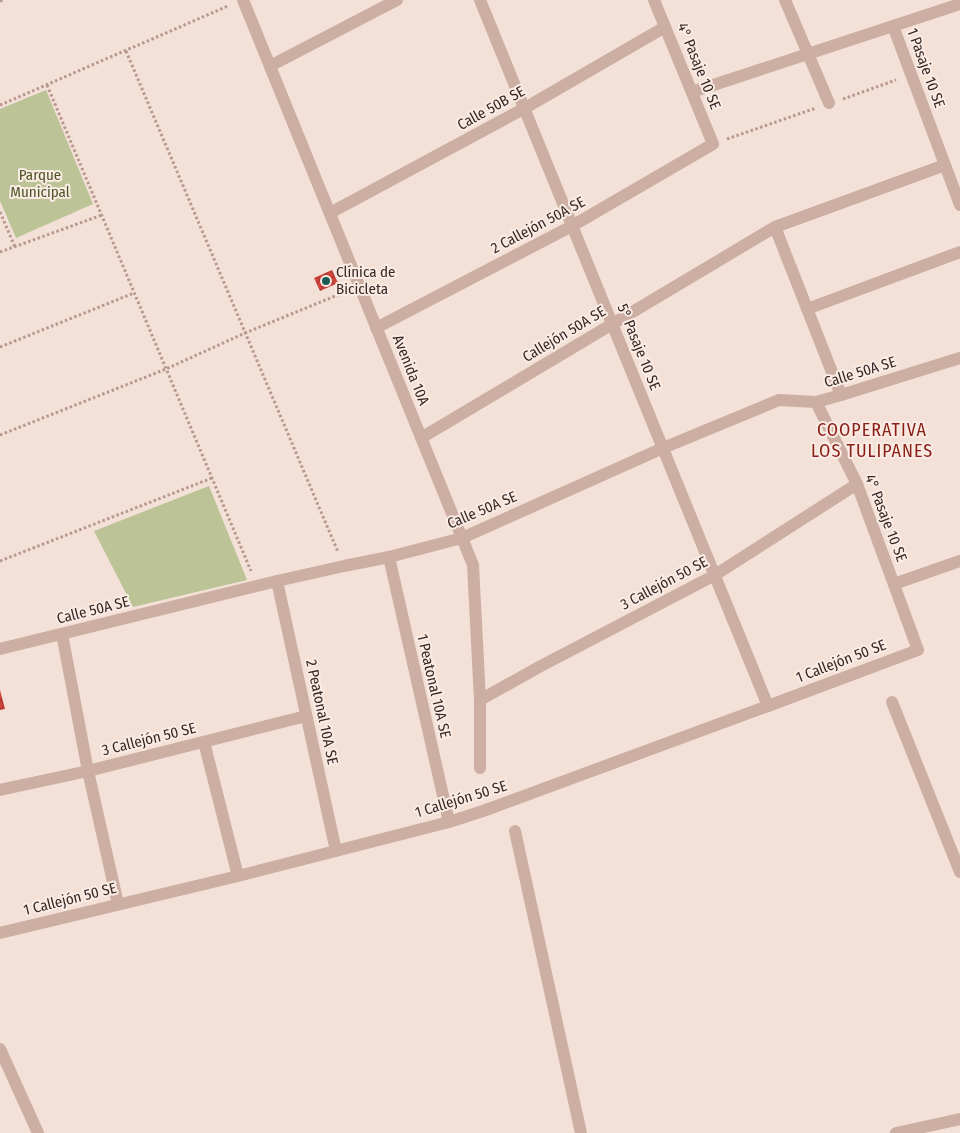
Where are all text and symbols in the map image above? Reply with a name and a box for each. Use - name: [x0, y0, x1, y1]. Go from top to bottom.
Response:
- street label: 4° Pasaje 10 SE: [673, 20, 725, 112]
- street label: 1 Pasaje 10 SE: [903, 26, 949, 110]
- street label: Calle 50B SE: [454, 82, 528, 134]
- park label: Parque Municipal: [10, 166, 70, 201]
- street label: 2 Callejón 50A SE: [488, 193, 588, 257]
- place label: Clínica de Bicicleta: [336, 263, 396, 298]
- marker: Clínica de Bicicleta: [320, 275, 332, 287]
- street label: 5° Pasaje 10 SE: [614, 301, 664, 393]
- street label: Callejón 50A SE: [519, 302, 609, 366]
- street label: Avenida 10A: [389, 332, 433, 408]
- street label: Calle 50A SE: [822, 353, 898, 391]
- district label: COOPERATIVA LOS TULIPANES: [811, 419, 933, 462]
- street label: 4° Pasaje 10 SE: [861, 472, 911, 564]
- street label: Calle 50A SE: [444, 487, 520, 533]
- street label: 3 Callejón 50 SE: [617, 553, 711, 613]
- street label: Calle 50A SE: [55, 592, 131, 628]
- street label: 1 Peatonal 10A SE: [413, 632, 455, 740]
- street label: 1 Callejón 50 SE: [793, 636, 889, 686]
- street label: 2 Peatonal 10A SE: [302, 658, 342, 766]
- street label: 3 Callejón 50 SE: [100, 719, 198, 759]
- street label: 1 Callejón 50 SE: [413, 776, 509, 822]
- street label: 1 Callejón 50 SE: [22, 879, 118, 919]

